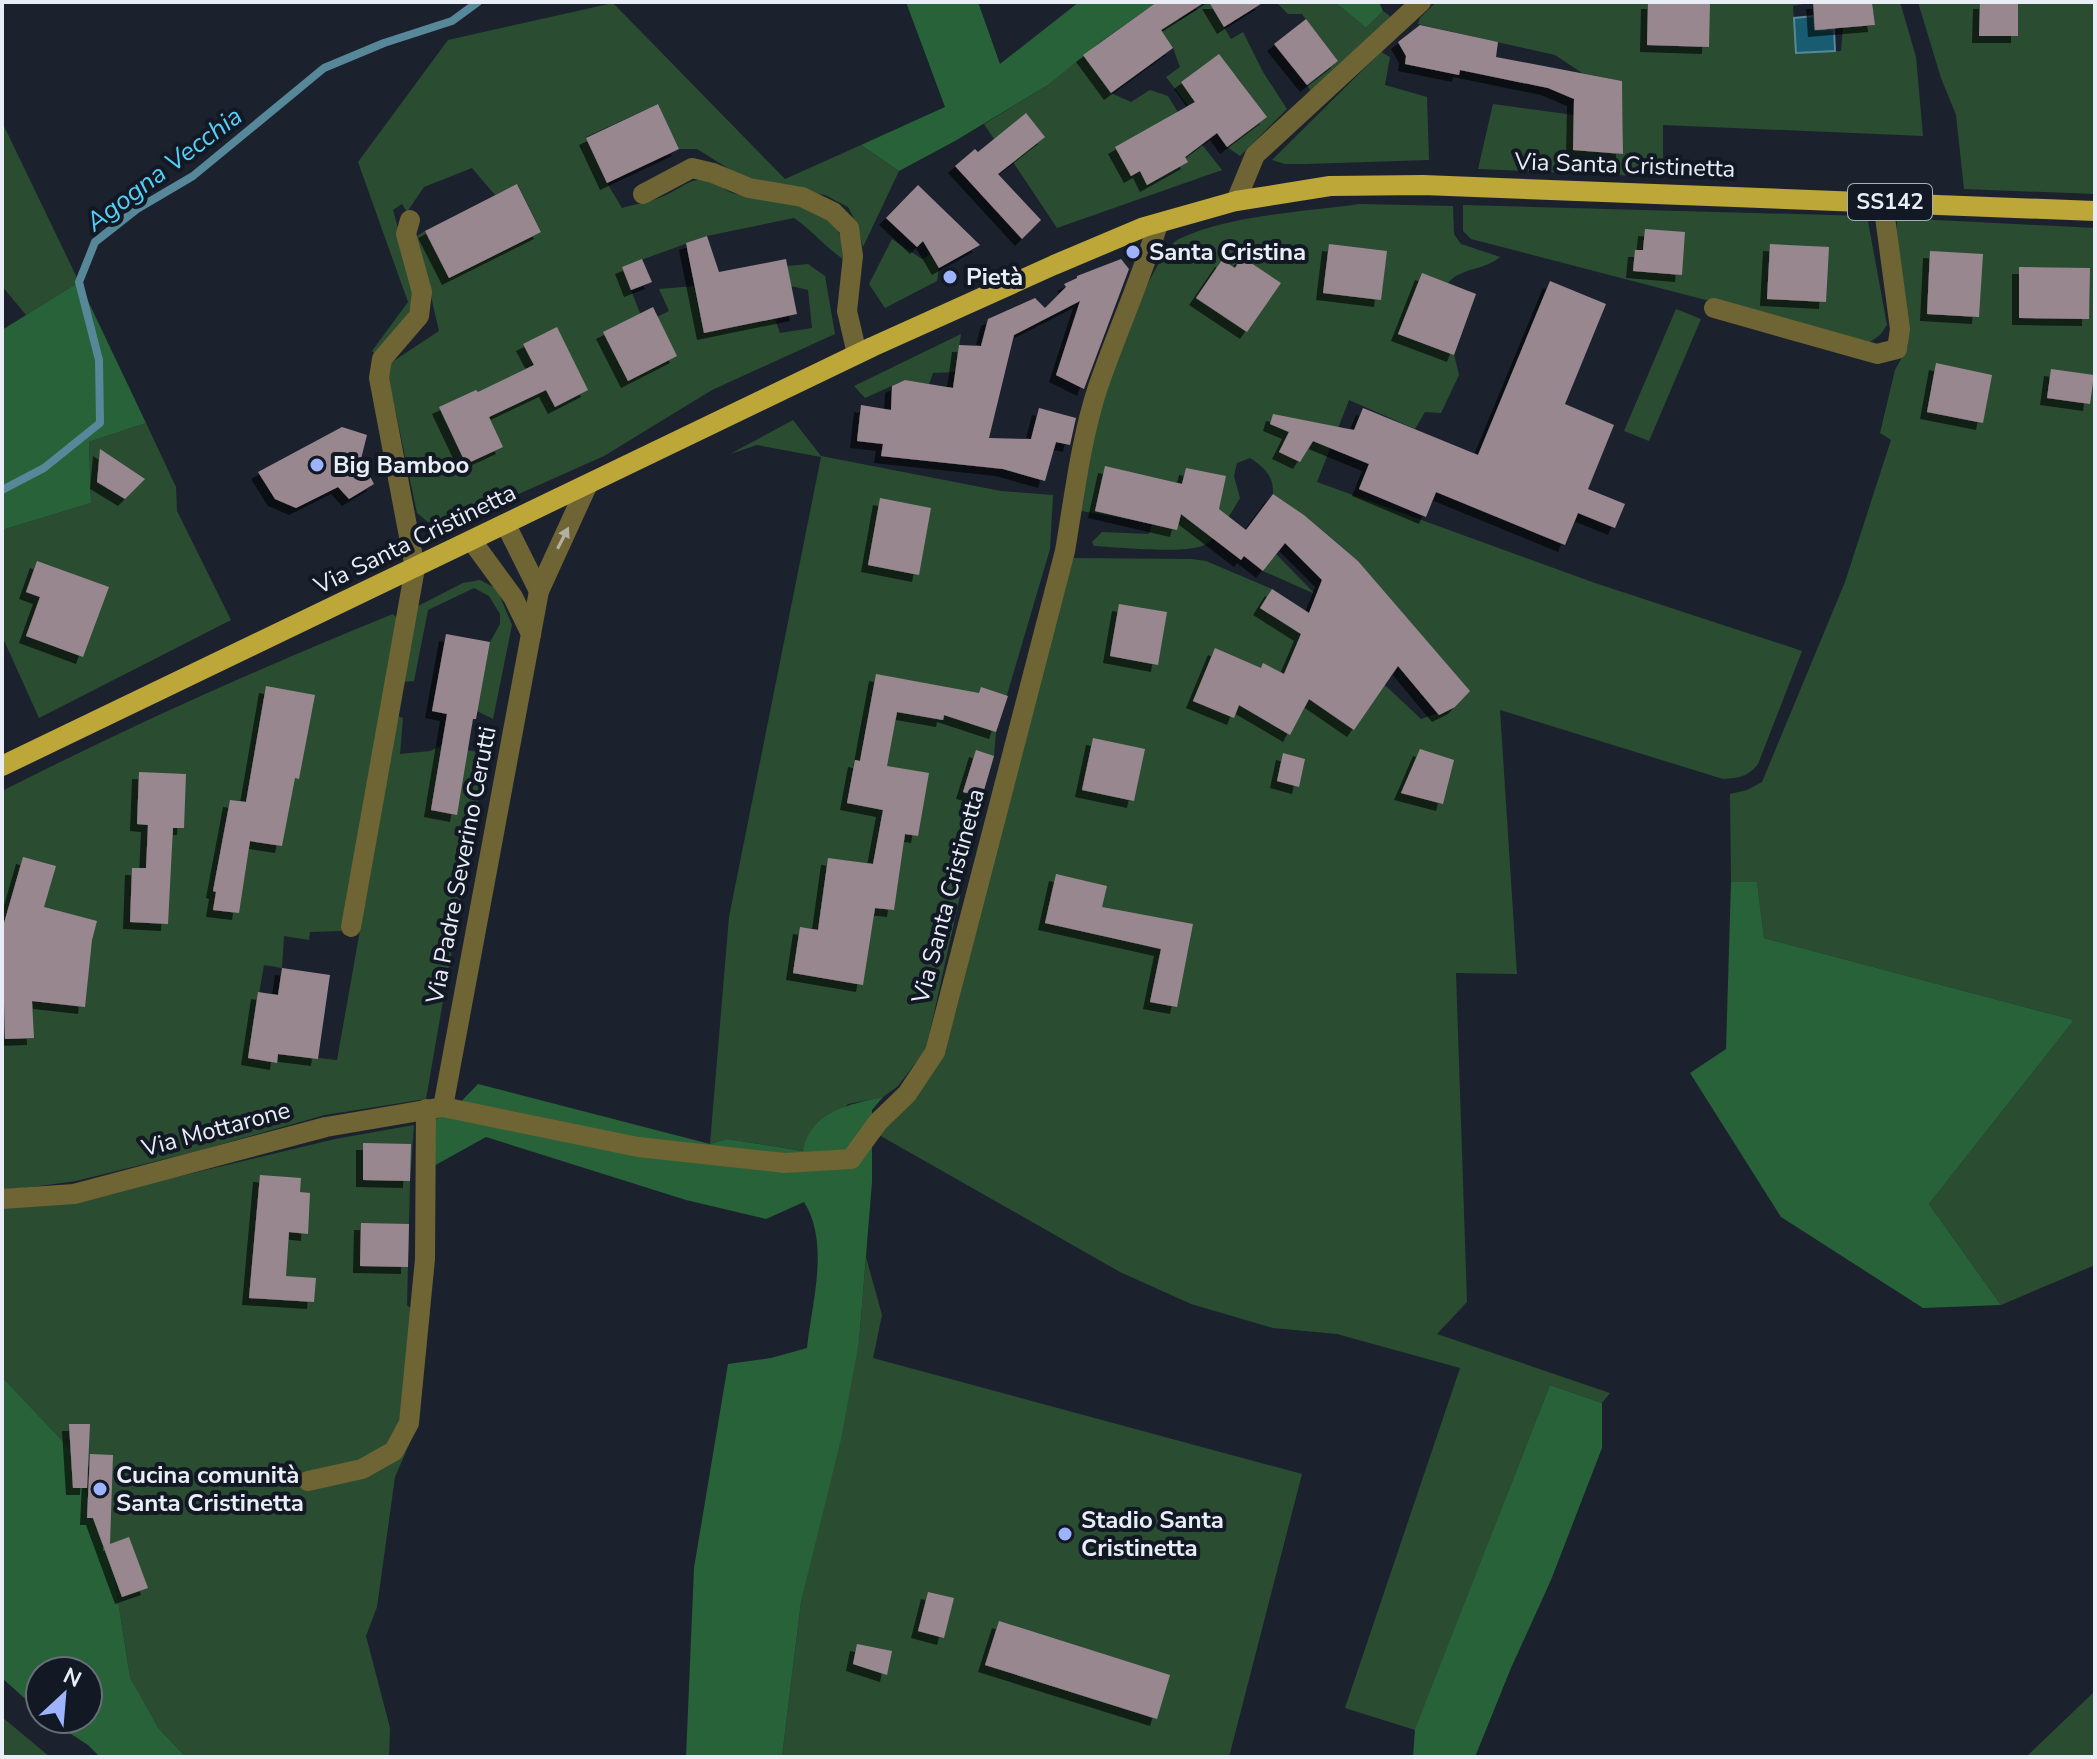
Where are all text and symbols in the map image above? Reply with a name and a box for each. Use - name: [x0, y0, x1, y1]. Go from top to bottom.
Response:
- water label: Agogna Vecchia: [78, 99, 249, 240]
- street label: Via Santa Cristinetta: [1513, 145, 1736, 185]
- road number: SS142: [1848, 184, 1932, 220]
- place label: Santa Cristina: [1149, 236, 1306, 268]
- marker: Santa Cristina: [1124, 243, 1142, 261]
- place label: Pietà: [966, 261, 1023, 293]
- marker: Pietà: [941, 268, 959, 286]
- place label: Big Bamboo: [333, 449, 469, 481]
- marker: Big Bamboo: [308, 456, 326, 474]
- street label: Via Santa Cristinetta: [308, 476, 521, 602]
- one-way arrow: [556, 527, 570, 550]
- street label: Via Padre Severino Cerutti: [418, 724, 504, 1007]
- street label: Via Santa Cristinetta: [904, 785, 992, 1008]
- street label: Via Mottarone: [137, 1094, 294, 1164]
- place label: Cucina comunità Santa Cristinetta: [116, 1459, 304, 1519]
- marker: Cucina comunità Santa Cristinetta: [91, 1480, 109, 1498]
- place label: Stadio Santa Cristinetta: [1081, 1504, 1224, 1564]
- marker: Stadio Santa Cristinetta: [1056, 1525, 1074, 1543]
- north arrow: [24, 1655, 104, 1735]
- text: N: [58, 1661, 86, 1695]

